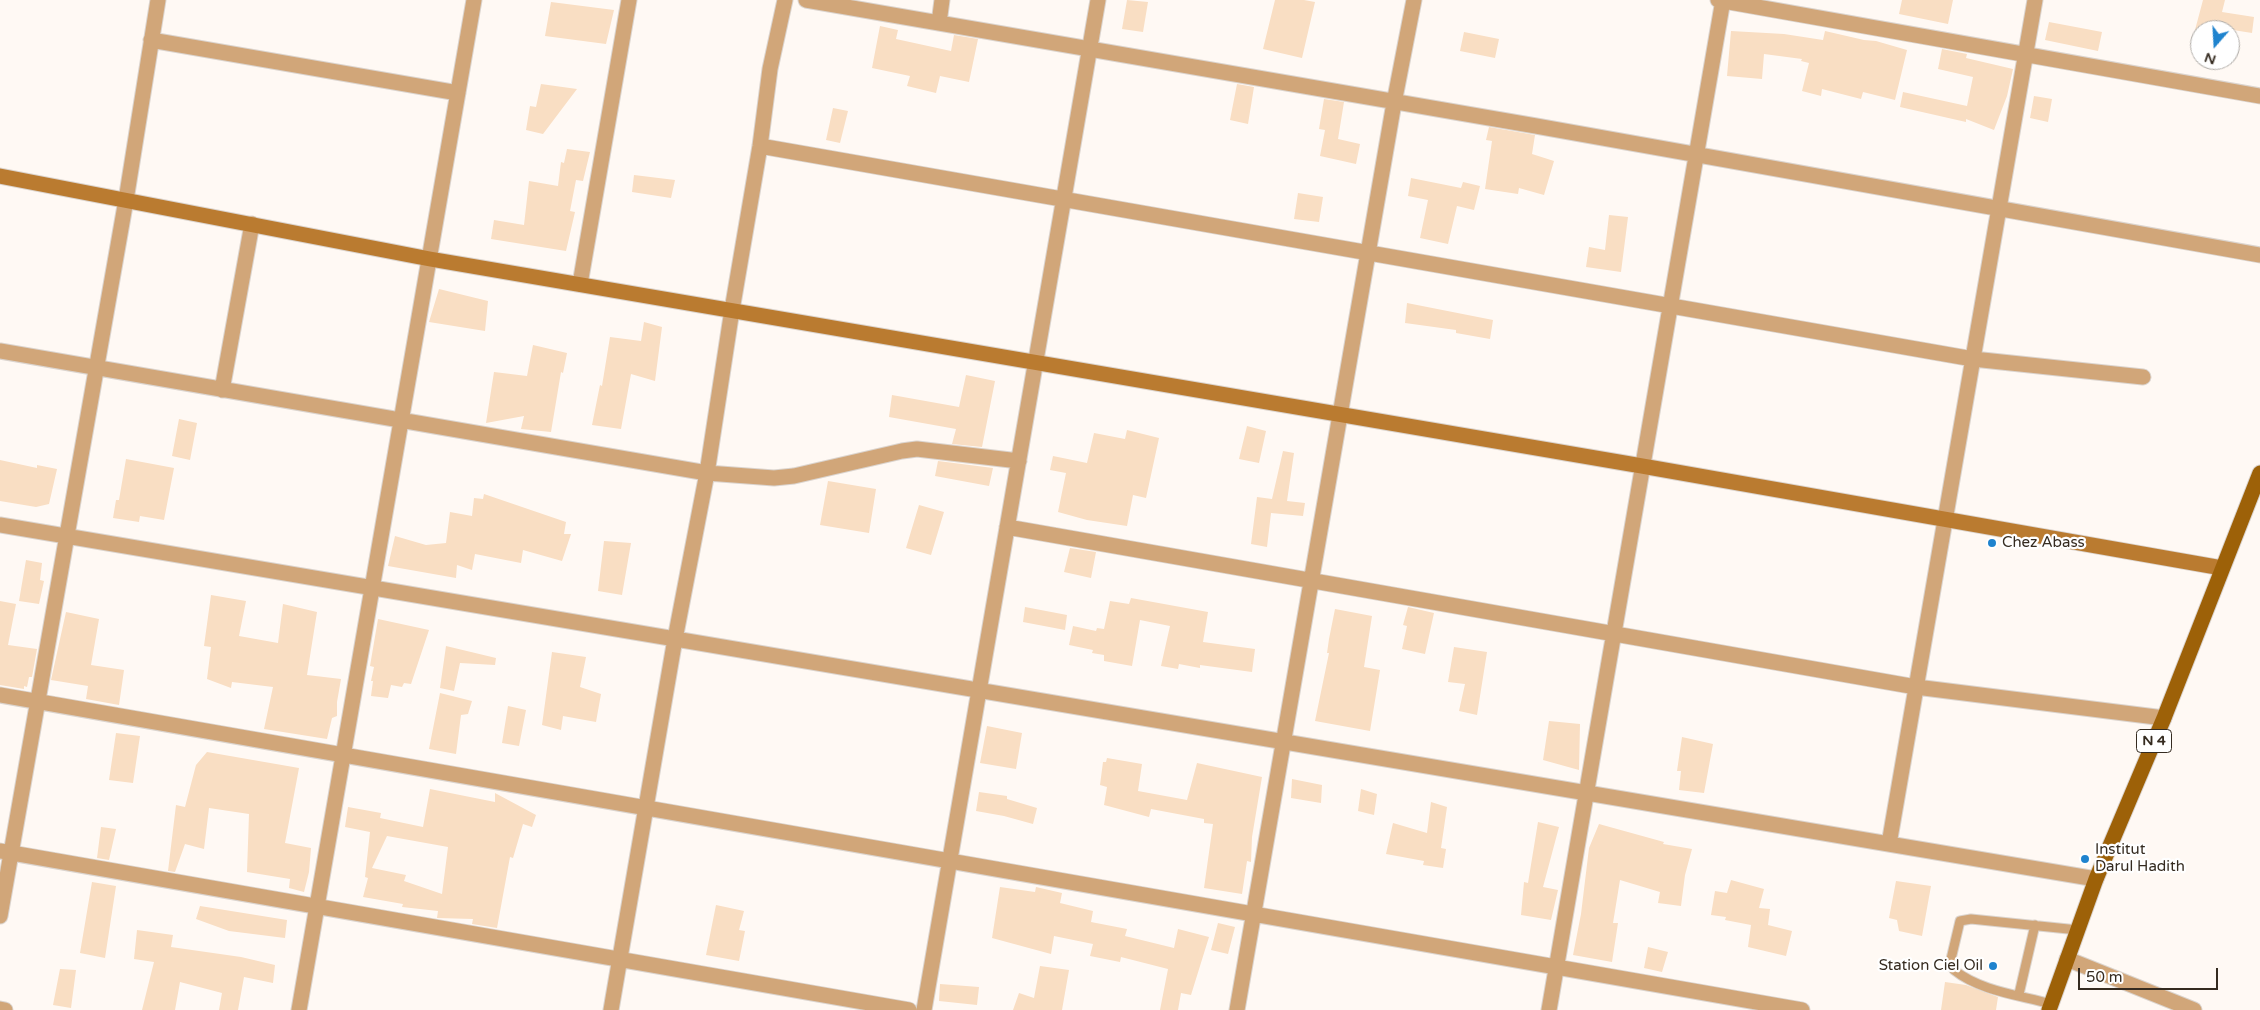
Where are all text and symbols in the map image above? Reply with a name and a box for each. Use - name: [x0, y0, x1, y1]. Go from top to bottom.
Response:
- north arrow: [2190, 20, 2240, 70]
- text: N: [2202, 49, 2218, 69]
- place label: Chez Abass: [2002, 534, 2085, 552]
- marker: Chez Abass: [1986, 537, 1998, 549]
- road number: N 4: [2136, 729, 2172, 752]
- place label: Institut Darul Hadith: [2095, 841, 2185, 876]
- marker: Institut Darul Hadith: [2079, 853, 2091, 865]
- place label: Station Ciel Oil: [1879, 957, 1983, 975]
- scale bar: [2080, 958, 2220, 990]
- marker: Station Ciel Oil: [1987, 960, 1999, 972]
- text: 50 m: [2086, 968, 2123, 986]

